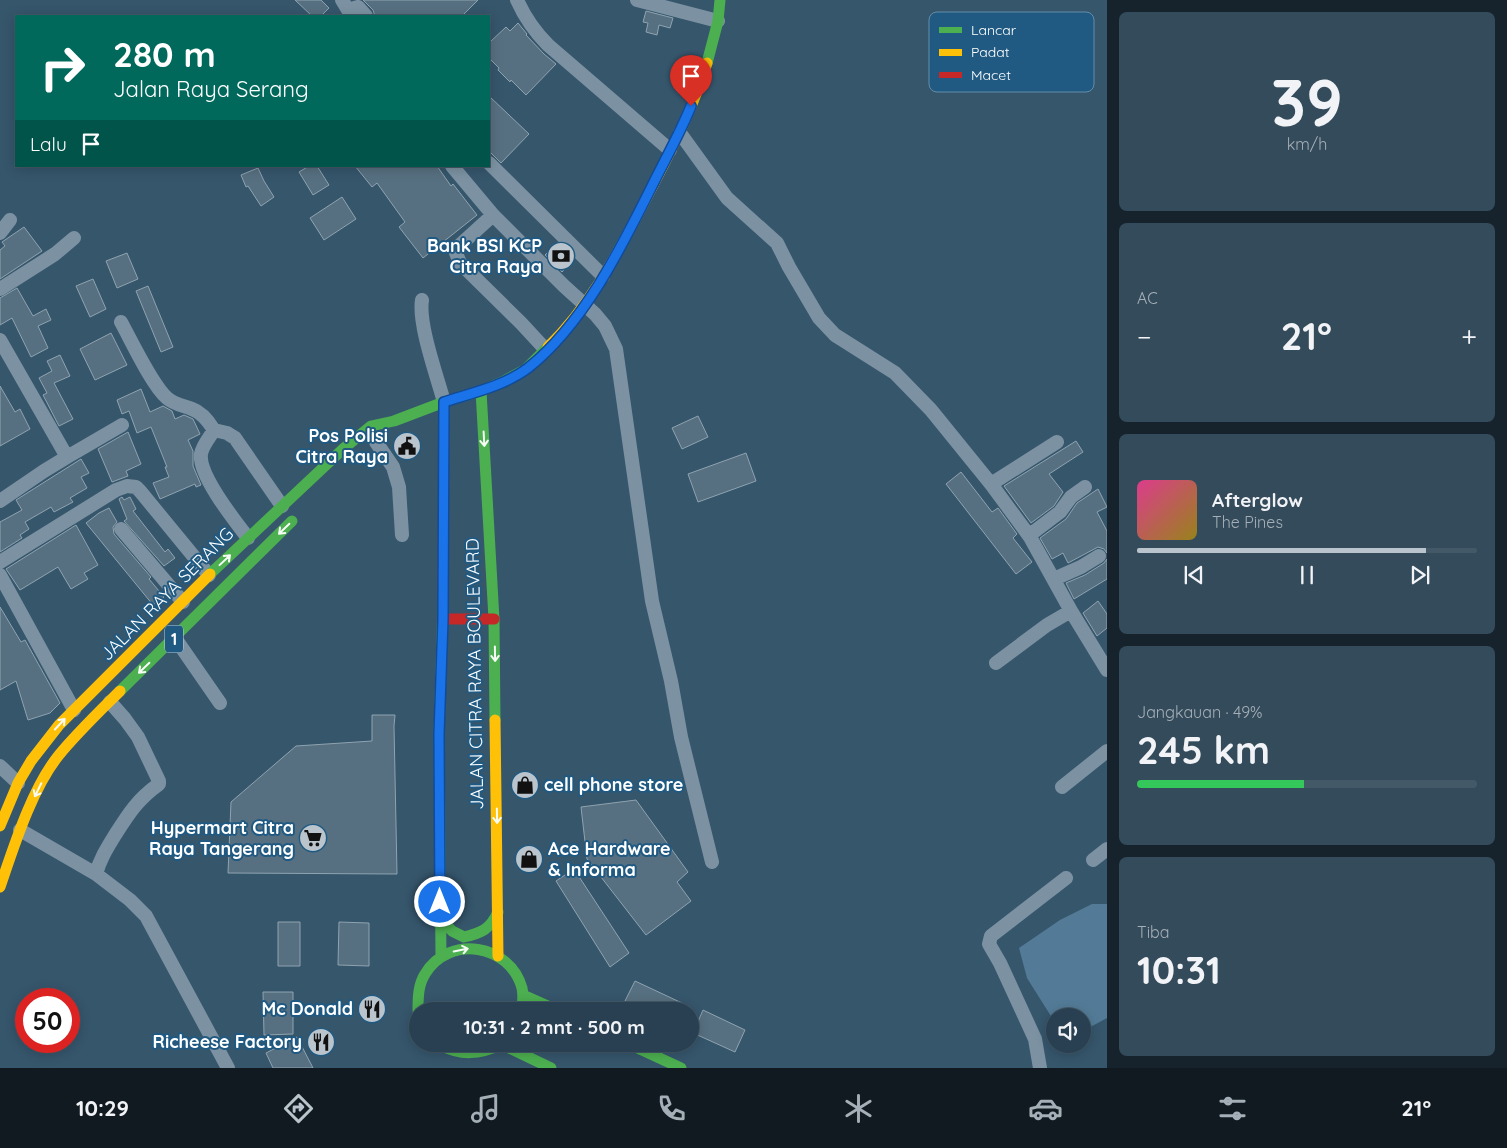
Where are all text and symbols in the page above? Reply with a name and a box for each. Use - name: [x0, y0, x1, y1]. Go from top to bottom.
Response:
- legend: [929, 12, 1094, 92]
- text: Lancar: [971, 21, 1017, 39]
- text: 280 m: [113, 32, 216, 76]
- icon: right: [30, 35, 95, 100]
- text: Padat: [971, 43, 1010, 61]
- pin: [670, 55, 712, 106]
- text: 39: [1271, 61, 1343, 142]
- icon: arrive: [677, 62, 705, 90]
- text: Macet: [971, 66, 1011, 84]
- text: Jalan Raya Serang: [113, 75, 309, 103]
- icon: arrive: [77, 130, 105, 158]
- text: Lalu: [30, 132, 67, 156]
- text: km/h: [1287, 134, 1327, 154]
- place label: Bank BSI KCP Citra Raya: [427, 234, 542, 278]
- bank icon: Bank BSI KCP Citra Raya: [546, 241, 576, 271]
- text: AC: [1137, 288, 1158, 308]
- text: 21°: [1281, 312, 1332, 360]
- text: −: [1137, 319, 1152, 354]
- text: +: [1461, 319, 1477, 354]
- place label: Pos Polisi Citra Raya: [296, 424, 388, 468]
- public building icon: Pos Polisi Citra Raya: [392, 431, 422, 461]
- one-way arrow: [480, 431, 489, 447]
- text: Afterglow: [1212, 488, 1303, 512]
- text: The Pines: [1212, 512, 1283, 532]
- street label: JALAN RAYA SERANG: [95, 522, 238, 665]
- one-way arrow: [278, 523, 290, 535]
- street label: JALAN CITRA RAYA BOULEVARD: [461, 538, 488, 810]
- one-way arrow: [219, 554, 231, 566]
- icon: previous: [1180, 561, 1208, 589]
- icon: pause: [1293, 561, 1321, 589]
- icon: next: [1406, 561, 1434, 589]
- road number: 1: [165, 626, 183, 652]
- one-way arrow: [490, 646, 499, 662]
- one-way arrow: [138, 662, 150, 674]
- text: Jangkauan · 49%: [1137, 702, 1262, 722]
- one-way arrow: [54, 718, 66, 731]
- text: 245 km: [1137, 726, 1270, 774]
- shop icon: cell phone store: [510, 770, 540, 800]
- place label: cell phone store: [544, 773, 683, 796]
- one-way arrow: [33, 782, 42, 797]
- one-way arrow: [492, 808, 501, 824]
- place label: Hypermart Citra Raya Tangerang: [149, 816, 294, 860]
- supermarket icon: Hypermart Citra Raya Tangerang: [298, 823, 328, 853]
- place label: Ace Hardware & Informa: [548, 837, 671, 881]
- shop icon: Ace Hardware & Informa: [514, 844, 544, 874]
- position arrow: [413, 875, 465, 927]
- text: Tiba: [1137, 922, 1169, 942]
- one-way arrow: [452, 944, 468, 954]
- text: 10:31: [1137, 946, 1221, 994]
- speed limit sign: 50: [15, 988, 80, 1053]
- restaurant icon: Mc Donald: [357, 994, 387, 1024]
- place label: Mc Donald: [262, 997, 353, 1020]
- map controls: [1046, 1008, 1091, 1053]
- button: sound: [1046, 1008, 1091, 1053]
- text: 10:31 · 2 mnt · 500 m: [463, 1015, 645, 1039]
- restaurant icon: Richeese Factory: [306, 1027, 336, 1057]
- place label: Richeese Factory: [153, 1030, 302, 1053]
- icon: directions: [281, 1091, 316, 1126]
- icon: music: [468, 1091, 503, 1126]
- icon: phone: [654, 1091, 689, 1126]
- icon: climate: [841, 1091, 876, 1126]
- icon: car: [1028, 1091, 1063, 1126]
- icon: filters: [1215, 1091, 1250, 1126]
- text: 10:29: [76, 1094, 129, 1122]
- text: 21°: [1401, 1094, 1431, 1122]

